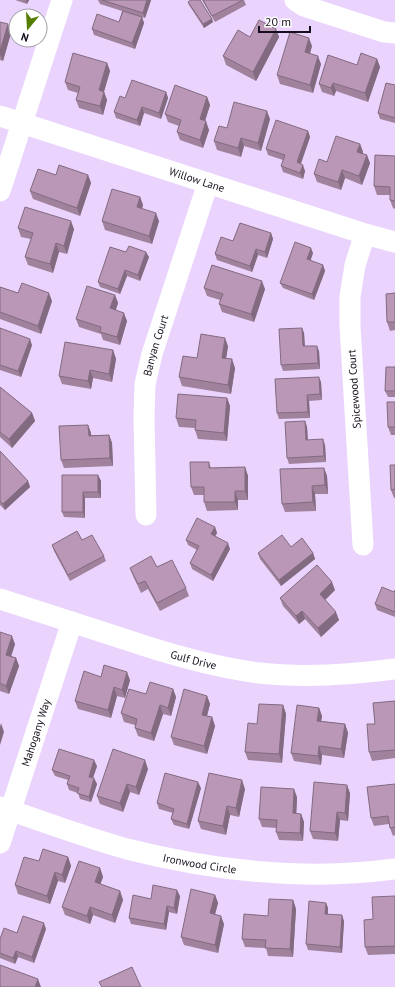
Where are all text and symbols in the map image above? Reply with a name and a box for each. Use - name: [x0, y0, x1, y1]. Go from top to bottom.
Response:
- north arrow: [8, 8, 48, 48]
- scale bar: [259, 8, 310, 34]
- text: 20 m: [265, 14, 291, 29]
- text: N: [19, 30, 31, 45]
- street label: Willow Lane: [167, 164, 227, 195]
- street label: Banyan Court: [140, 313, 171, 377]
- street label: Spicewood Court: [344, 349, 364, 429]
- street label: Gulf Drive: [169, 647, 218, 672]
- street label: Mahogany Way: [18, 696, 54, 768]
- street label: Ironwood Circle: [162, 851, 238, 876]

